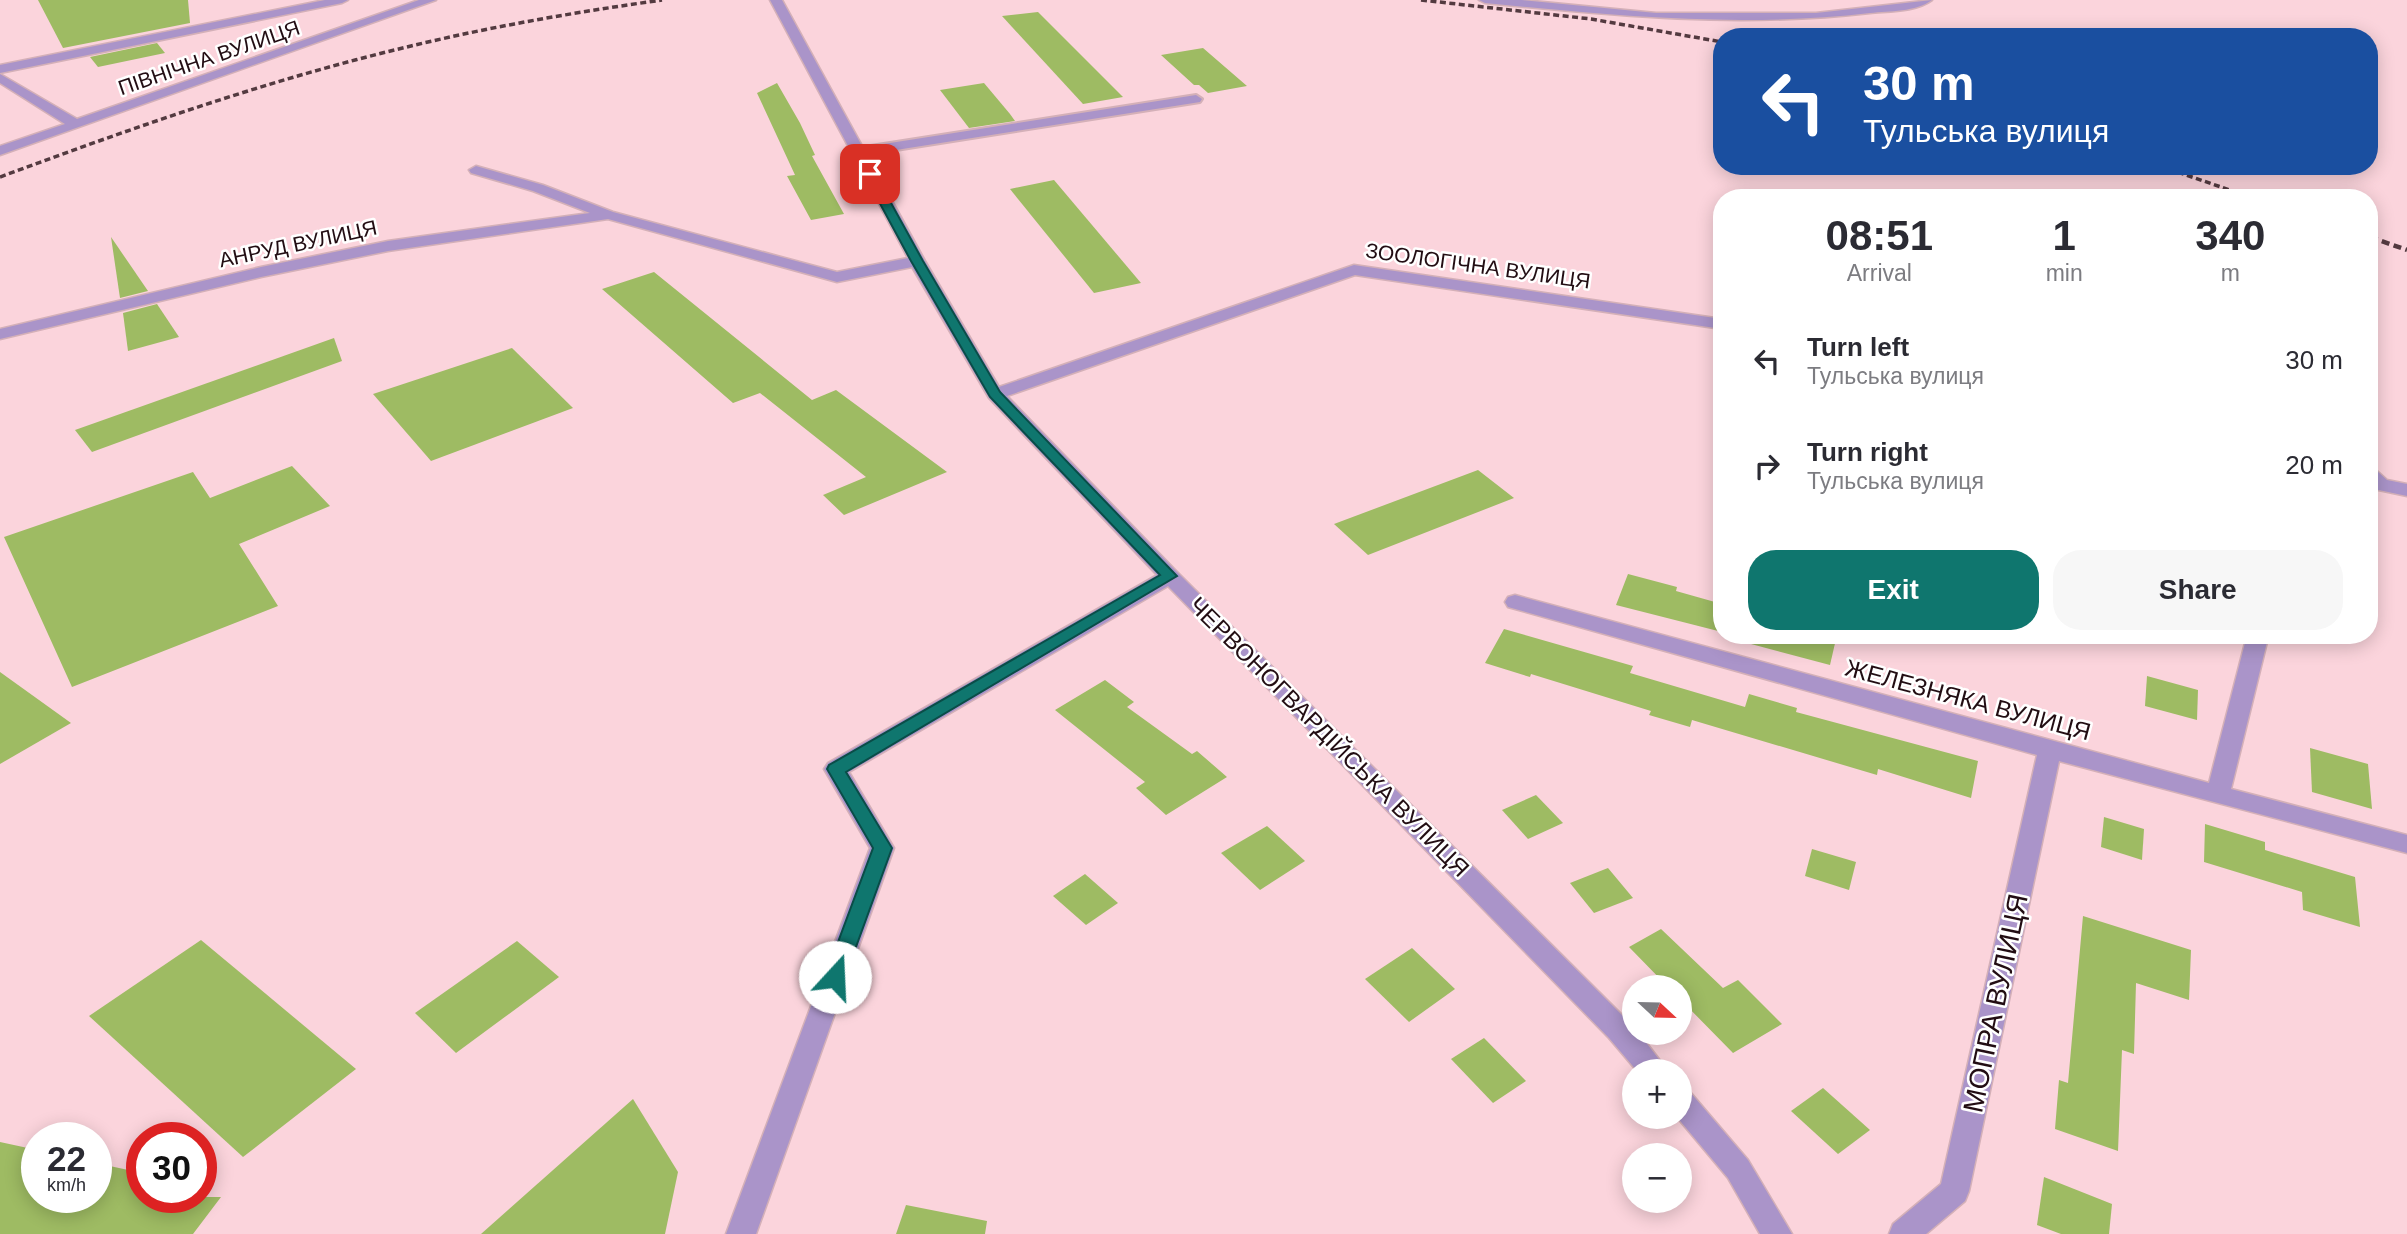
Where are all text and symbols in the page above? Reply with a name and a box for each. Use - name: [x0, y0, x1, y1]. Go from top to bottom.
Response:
- street label: ПІВНІЧНА ВУЛИЦЯ: [115, 16, 303, 99]
- icon: left: [1748, 56, 1839, 147]
- text: 30 m: [1863, 56, 1975, 110]
- text: Тульська вулиця: [1863, 113, 2109, 149]
- pin: [840, 144, 900, 204]
- icon: arrive: [851, 155, 889, 193]
- text: 08:51: [1826, 212, 1933, 259]
- text: 1: [2052, 212, 2076, 259]
- text: 340: [2195, 212, 2265, 259]
- street label: АНРУД ВУЛИЦЯ: [217, 216, 379, 271]
- street label: ЗООЛОГІЧНА ВУЛИЦЯ: [1364, 238, 1592, 293]
- text: Arrival: [1847, 260, 1912, 286]
- text: min: [2046, 260, 2083, 286]
- text: m: [2221, 260, 2240, 286]
- text: Turn left: [1807, 332, 1909, 362]
- icon: left: [1748, 342, 1786, 380]
- text: 30 m: [2285, 345, 2343, 375]
- text: Тульська вулиця: [1807, 363, 1984, 389]
- text: Turn right: [1807, 437, 1928, 467]
- icon: right: [1748, 447, 1786, 485]
- text: 20 m: [2285, 450, 2343, 480]
- text: Тульська вулиця: [1807, 468, 1984, 494]
- button: Exit: [1748, 550, 2039, 630]
- button: Share: [2053, 550, 2343, 630]
- street label: ЧЕРВОНОГВАРДІЙСЬКА ВУЛИЦЯ: [1184, 591, 1475, 882]
- street label: ЖЕЛЕЗНЯКА ВУЛИЦЯ: [1842, 654, 2094, 745]
- street label: МОПРА ВУЛИЦЯ: [1957, 891, 2034, 1115]
- position arrow: [798, 940, 872, 1014]
- north arrow: [1622, 975, 1692, 1045]
- map controls: [1622, 975, 1692, 1213]
- button: +: [1622, 1059, 1692, 1129]
- speed limit sign: 30: [126, 1122, 217, 1213]
- text: 22: [47, 1139, 86, 1178]
- button: −: [1622, 1143, 1692, 1213]
- text: km/h: [47, 1175, 86, 1195]

